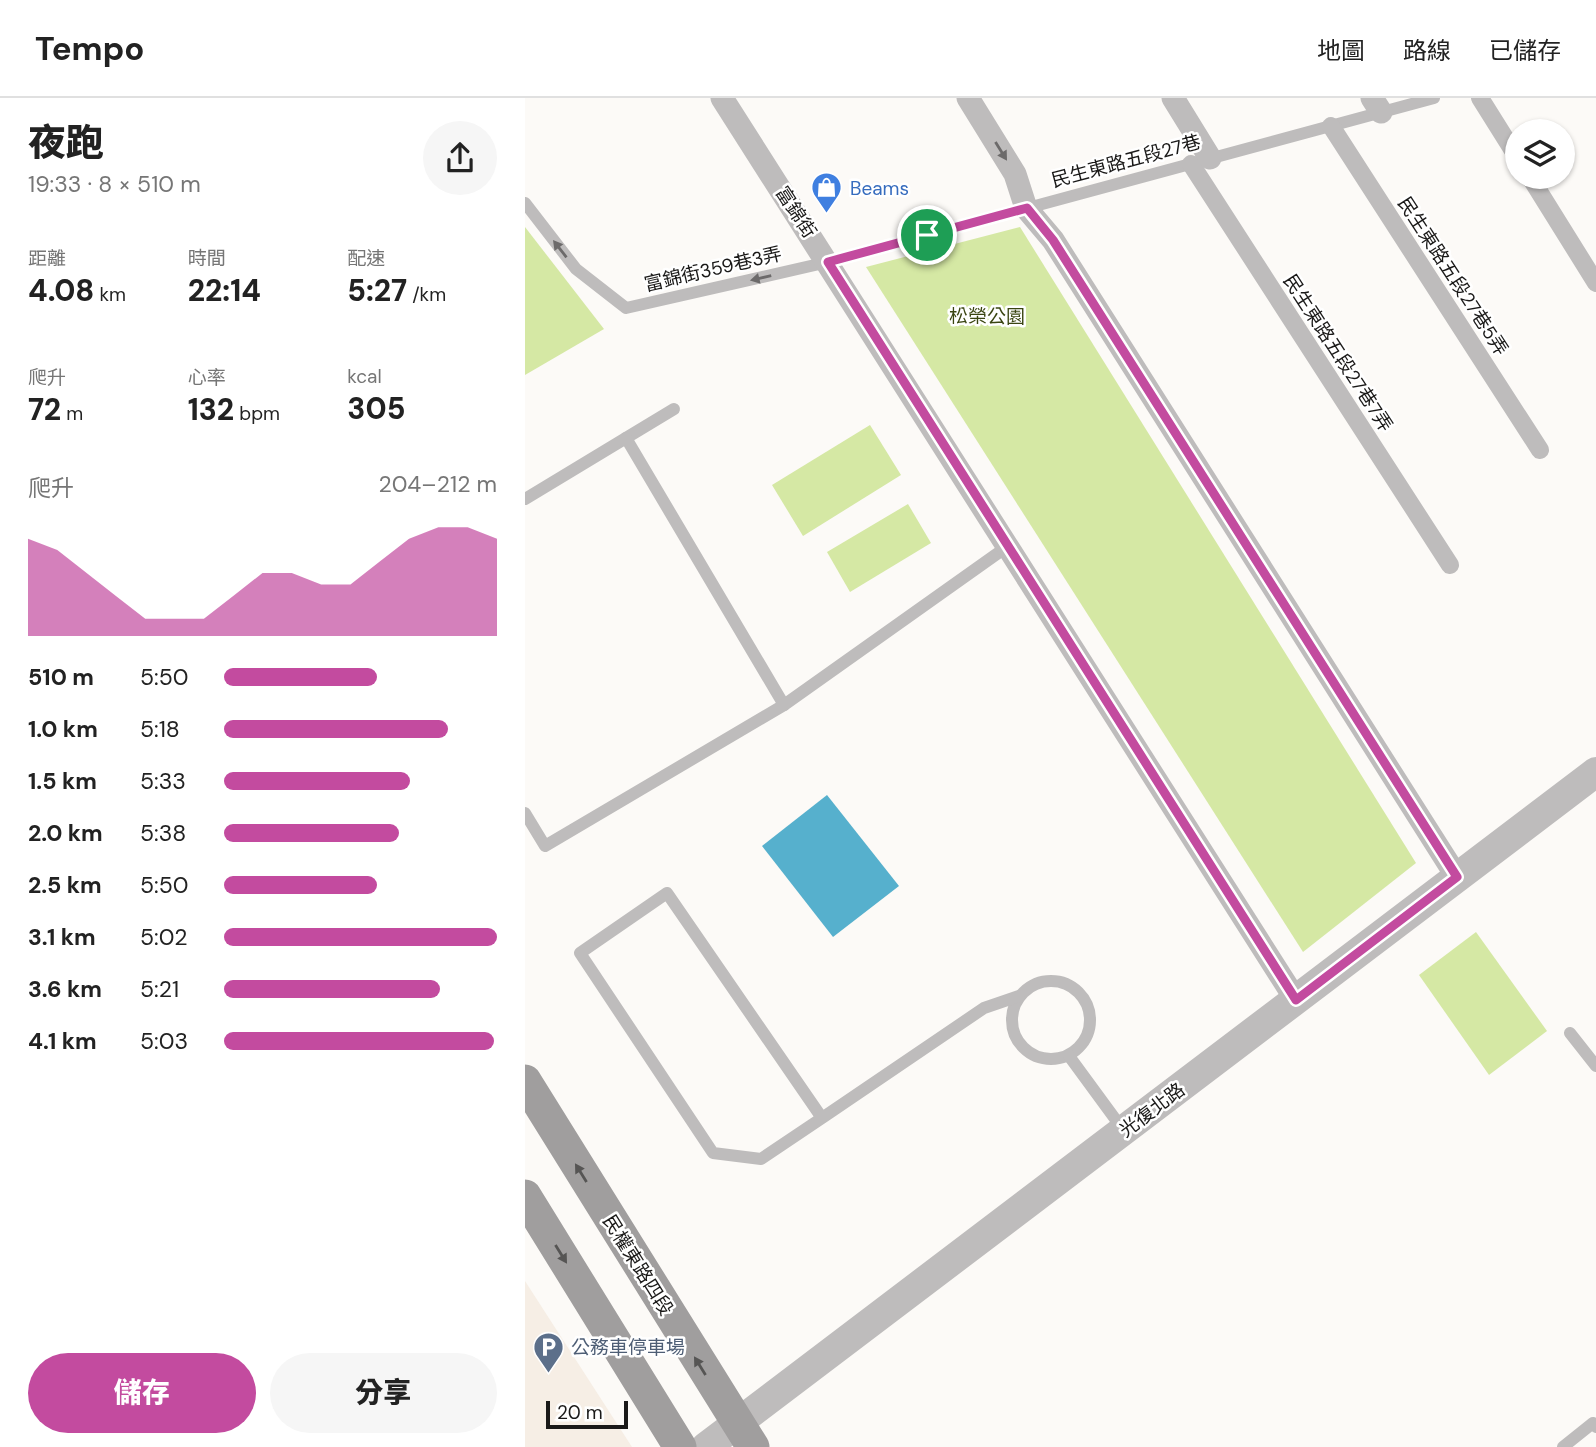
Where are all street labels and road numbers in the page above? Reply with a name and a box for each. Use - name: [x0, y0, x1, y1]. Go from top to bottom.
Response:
- street label: 民生東路五段27巷: [1048, 129, 1204, 193]
- street label: 富錦街: [770, 181, 822, 243]
- street label: 民生東路五段27巷5弄: [1392, 192, 1514, 360]
- street label: 富錦街359巷3弄: [642, 241, 784, 297]
- street label: 民生東路五段27巷7弄: [1278, 269, 1398, 437]
- street label: 光復北路: [1114, 1077, 1190, 1143]
- street label: 民權東路四段: [597, 1210, 679, 1320]

